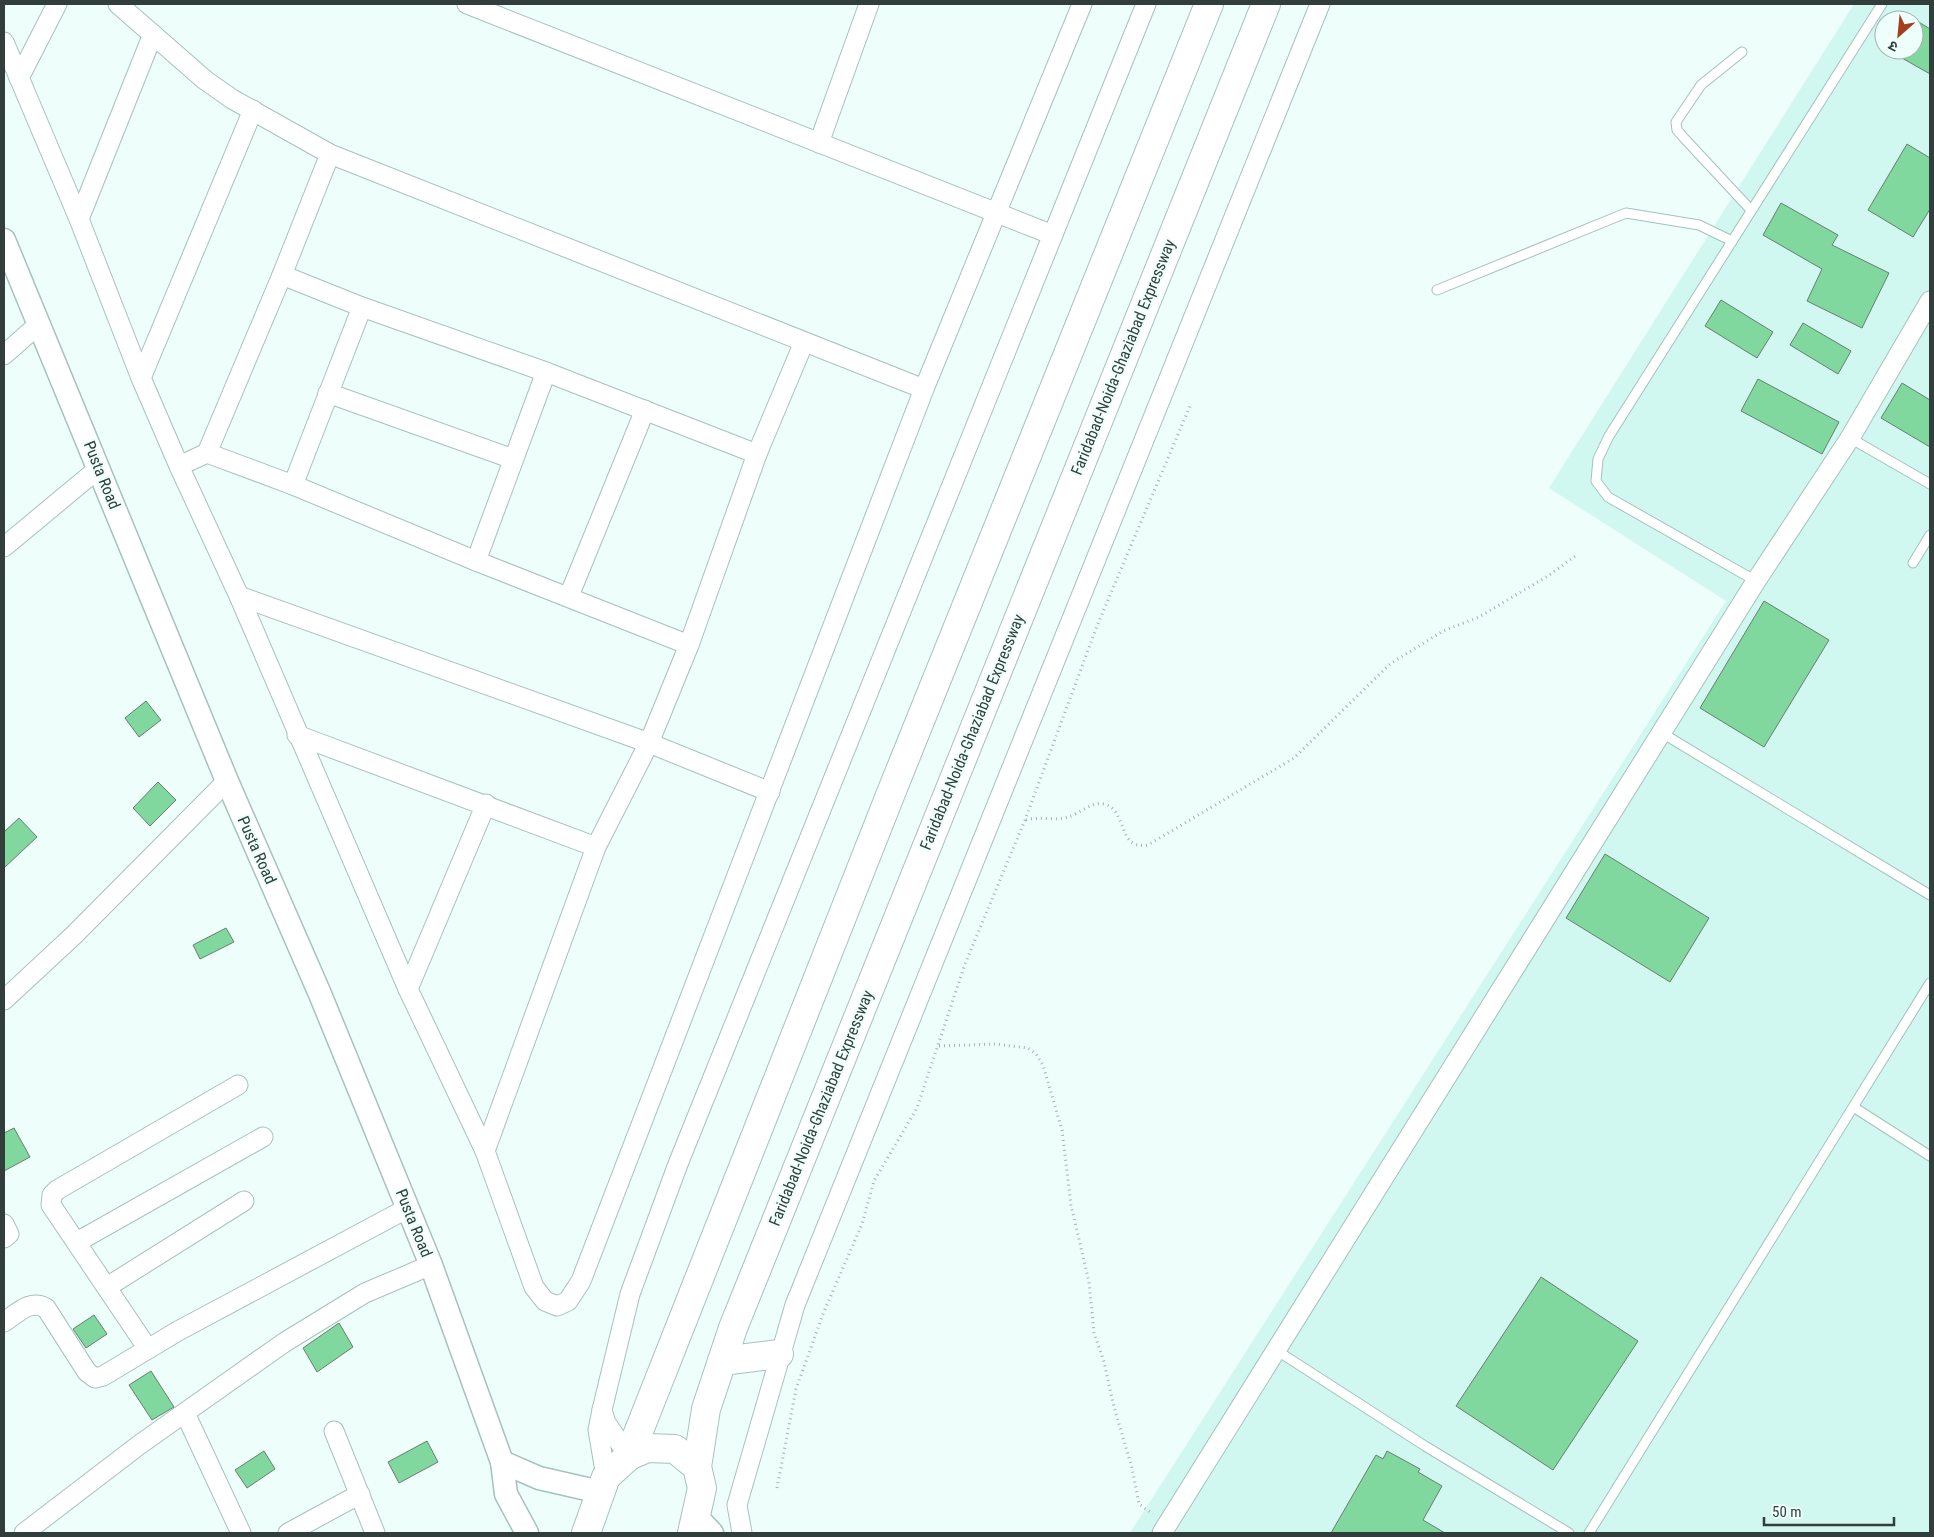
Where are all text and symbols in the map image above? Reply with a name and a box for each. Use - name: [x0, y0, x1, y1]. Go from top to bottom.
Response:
- north arrow: [1874, 10, 1924, 60]
- text: उ: [1885, 37, 1900, 56]
- street label: Faridabad-Noida-Ghaziabad Expressway: [1067, 236, 1179, 478]
- street label: Pusta Road: [80, 438, 124, 512]
- street label: Faridabad-Noida-Ghaziabad Expressway: [916, 611, 1028, 853]
- street label: Pusta Road: [234, 813, 280, 887]
- street label: Faridabad-Noida-Ghaziabad Expressway: [765, 987, 877, 1229]
- street label: Pusta Road: [392, 1186, 436, 1260]
- scale bar: [1764, 1494, 1894, 1526]
- text: 50 m: [1772, 1503, 1802, 1521]

